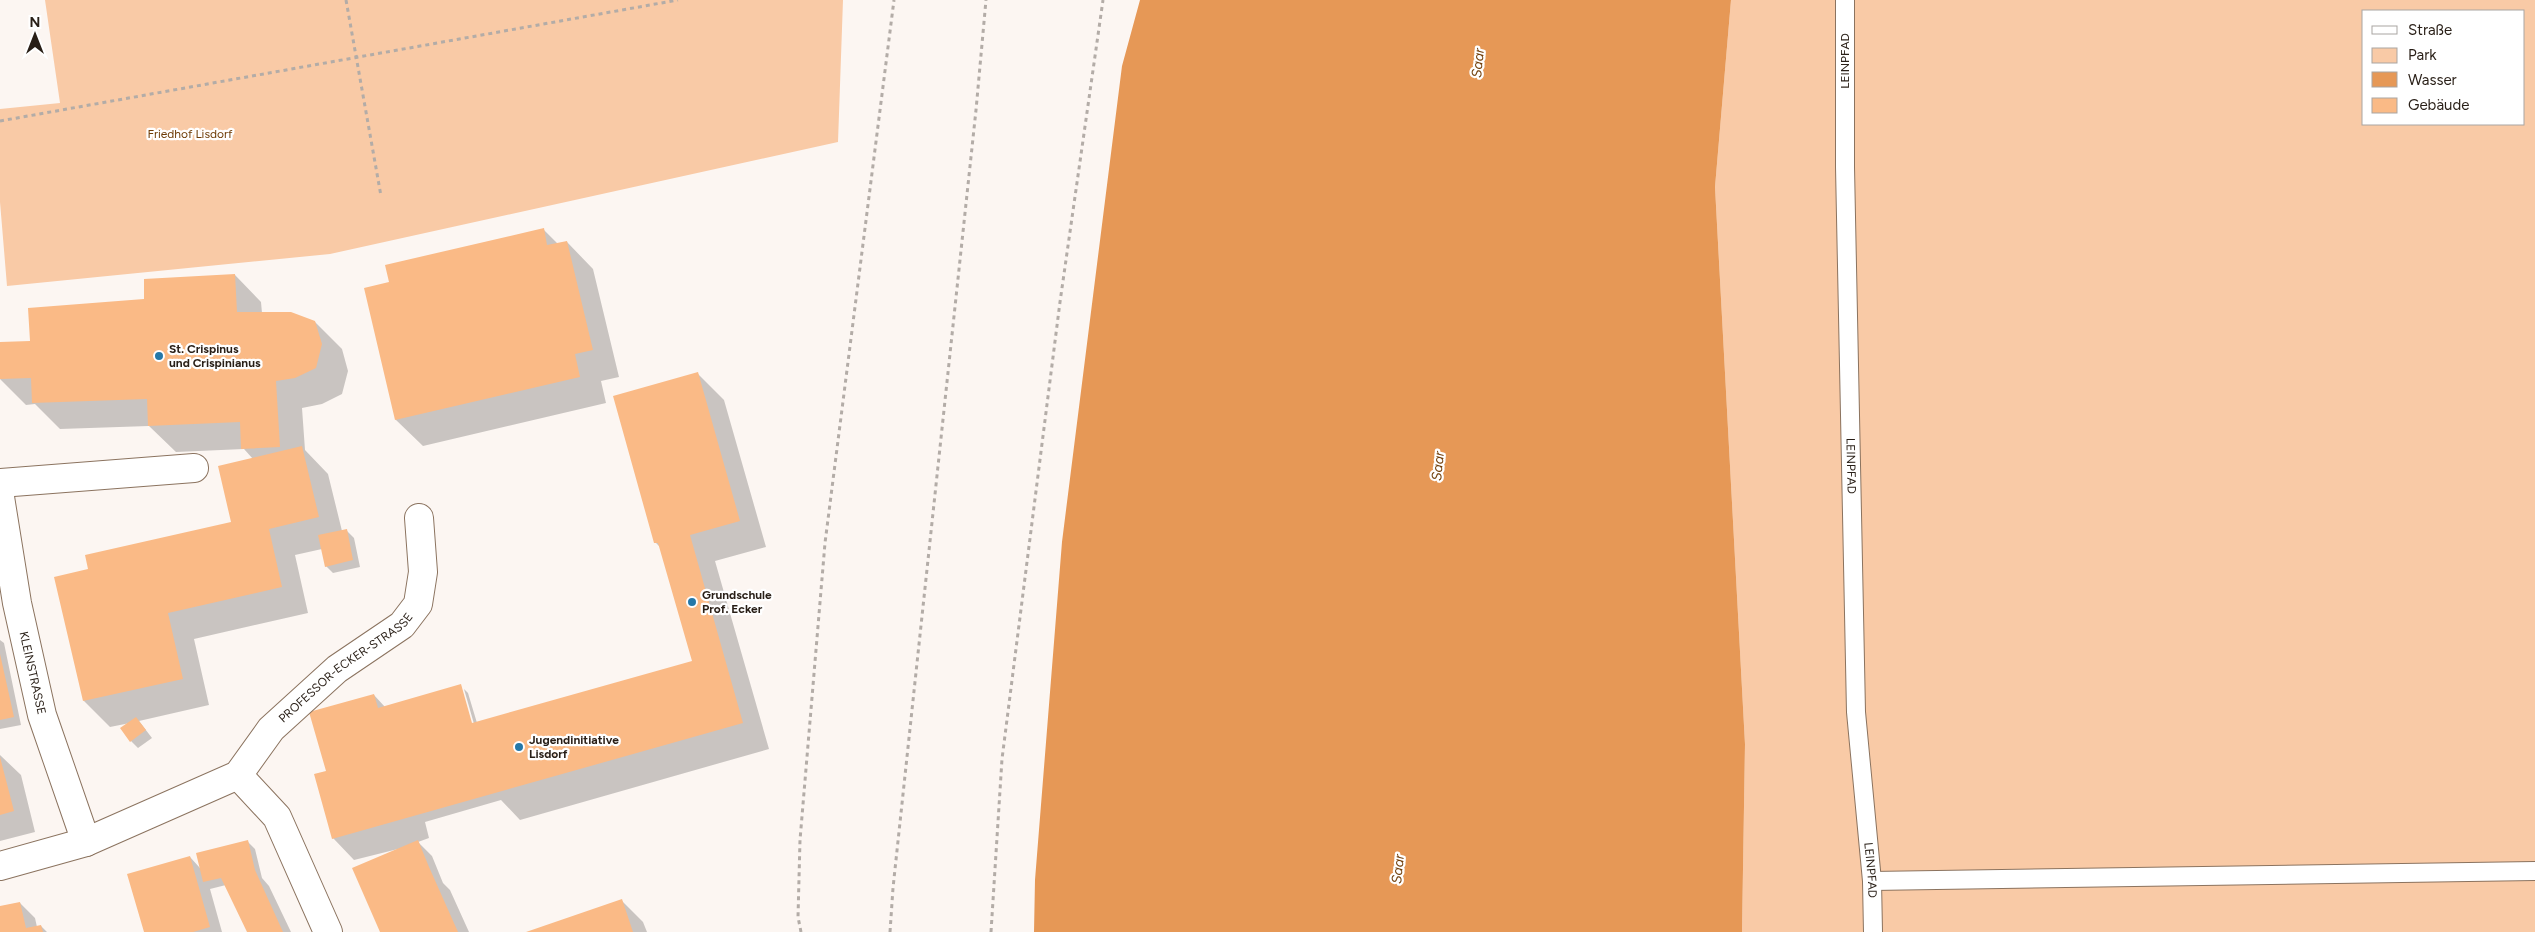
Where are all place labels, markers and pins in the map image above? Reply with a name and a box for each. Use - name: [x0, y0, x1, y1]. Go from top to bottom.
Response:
- place label: St. Crispinus und Crispinianus: [169, 342, 261, 370]
- marker: St. Crispinus und Crispinianus: [153, 350, 165, 362]
- place label: Grundschule Prof. Ecker: [702, 588, 772, 616]
- marker: Grundschule Prof. Ecker: [686, 596, 698, 608]
- place label: Jugendinitiative Lisdorf: [529, 733, 619, 761]
- marker: Jugendinitiative Lisdorf: [513, 741, 525, 753]

